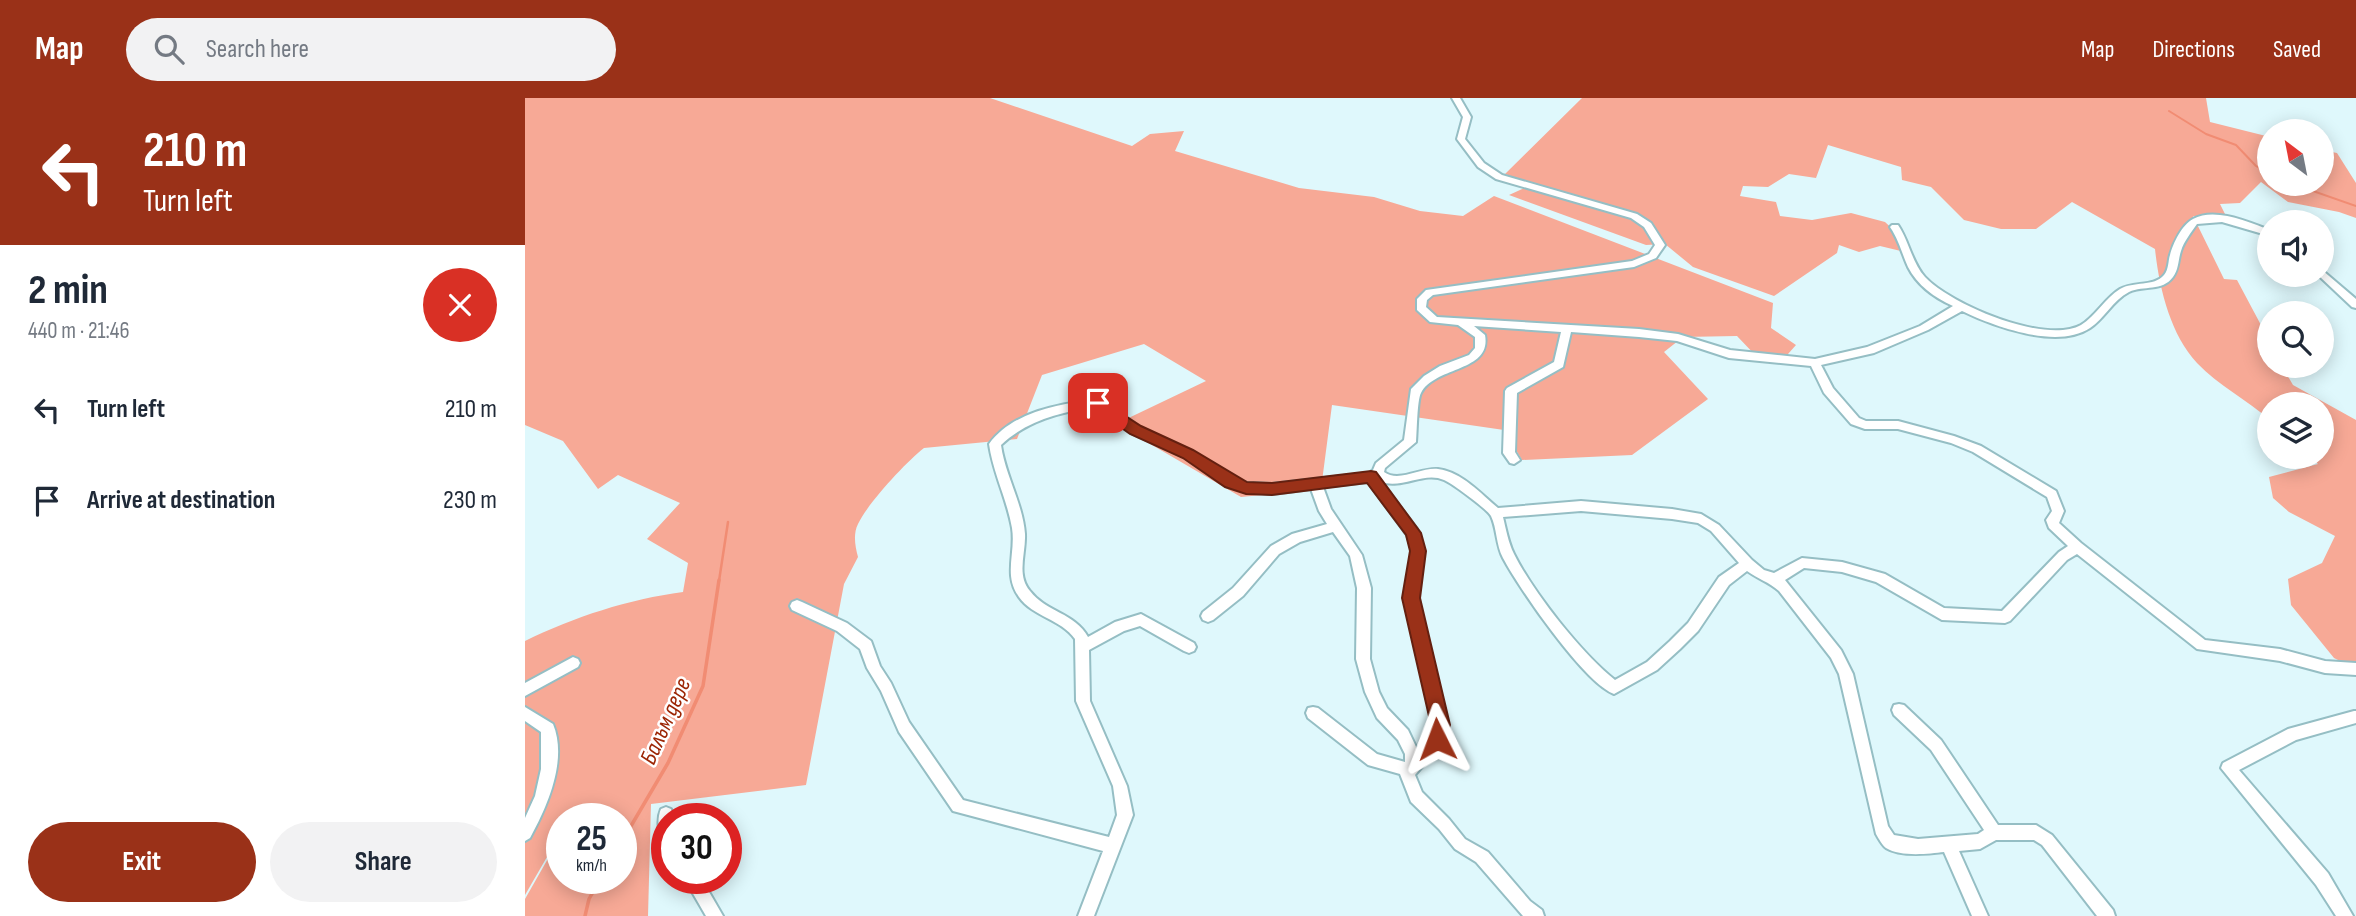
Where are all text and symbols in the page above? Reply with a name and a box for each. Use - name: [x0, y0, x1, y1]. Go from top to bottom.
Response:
- search box: [126, 18, 616, 81]
- text: Map: [35, 29, 84, 69]
- icon: search: [150, 30, 188, 68]
- text: Search here: [206, 34, 309, 65]
- text: Map: [2081, 35, 2114, 64]
- text: Directions: [2152, 35, 2235, 64]
- text: Saved: [2273, 35, 2321, 64]
- north arrow: [2257, 119, 2335, 196]
- map controls: [2257, 119, 2334, 469]
- text: 210 m: [143, 122, 247, 181]
- icon: left: [28, 126, 119, 217]
- text: Turn left: [143, 182, 233, 221]
- button: sound: [2257, 210, 2334, 287]
- text: 2 min: [28, 265, 108, 316]
- button: close: [423, 268, 497, 342]
- button: search: [2257, 301, 2334, 378]
- text: 440 m · 21:46: [28, 317, 130, 345]
- pin: [1068, 373, 1128, 433]
- icon: arrive: [1079, 384, 1117, 422]
- icon: left: [28, 391, 66, 429]
- button: layers: [2257, 392, 2334, 469]
- text: Turn left: [87, 394, 165, 425]
- text: 210 m: [445, 394, 497, 425]
- icon: arrive: [28, 482, 66, 520]
- text: Arrive at destination: [87, 485, 275, 516]
- text: 230 m: [443, 485, 497, 516]
- water label: Балъм дере: [634, 674, 697, 769]
- position arrow: [1400, 702, 1474, 776]
- speed limit sign: 30: [651, 803, 742, 894]
- text: 25: [576, 818, 607, 861]
- button: Exit: [28, 822, 256, 902]
- button: Share: [270, 822, 497, 902]
- text: km/h: [576, 855, 607, 876]

